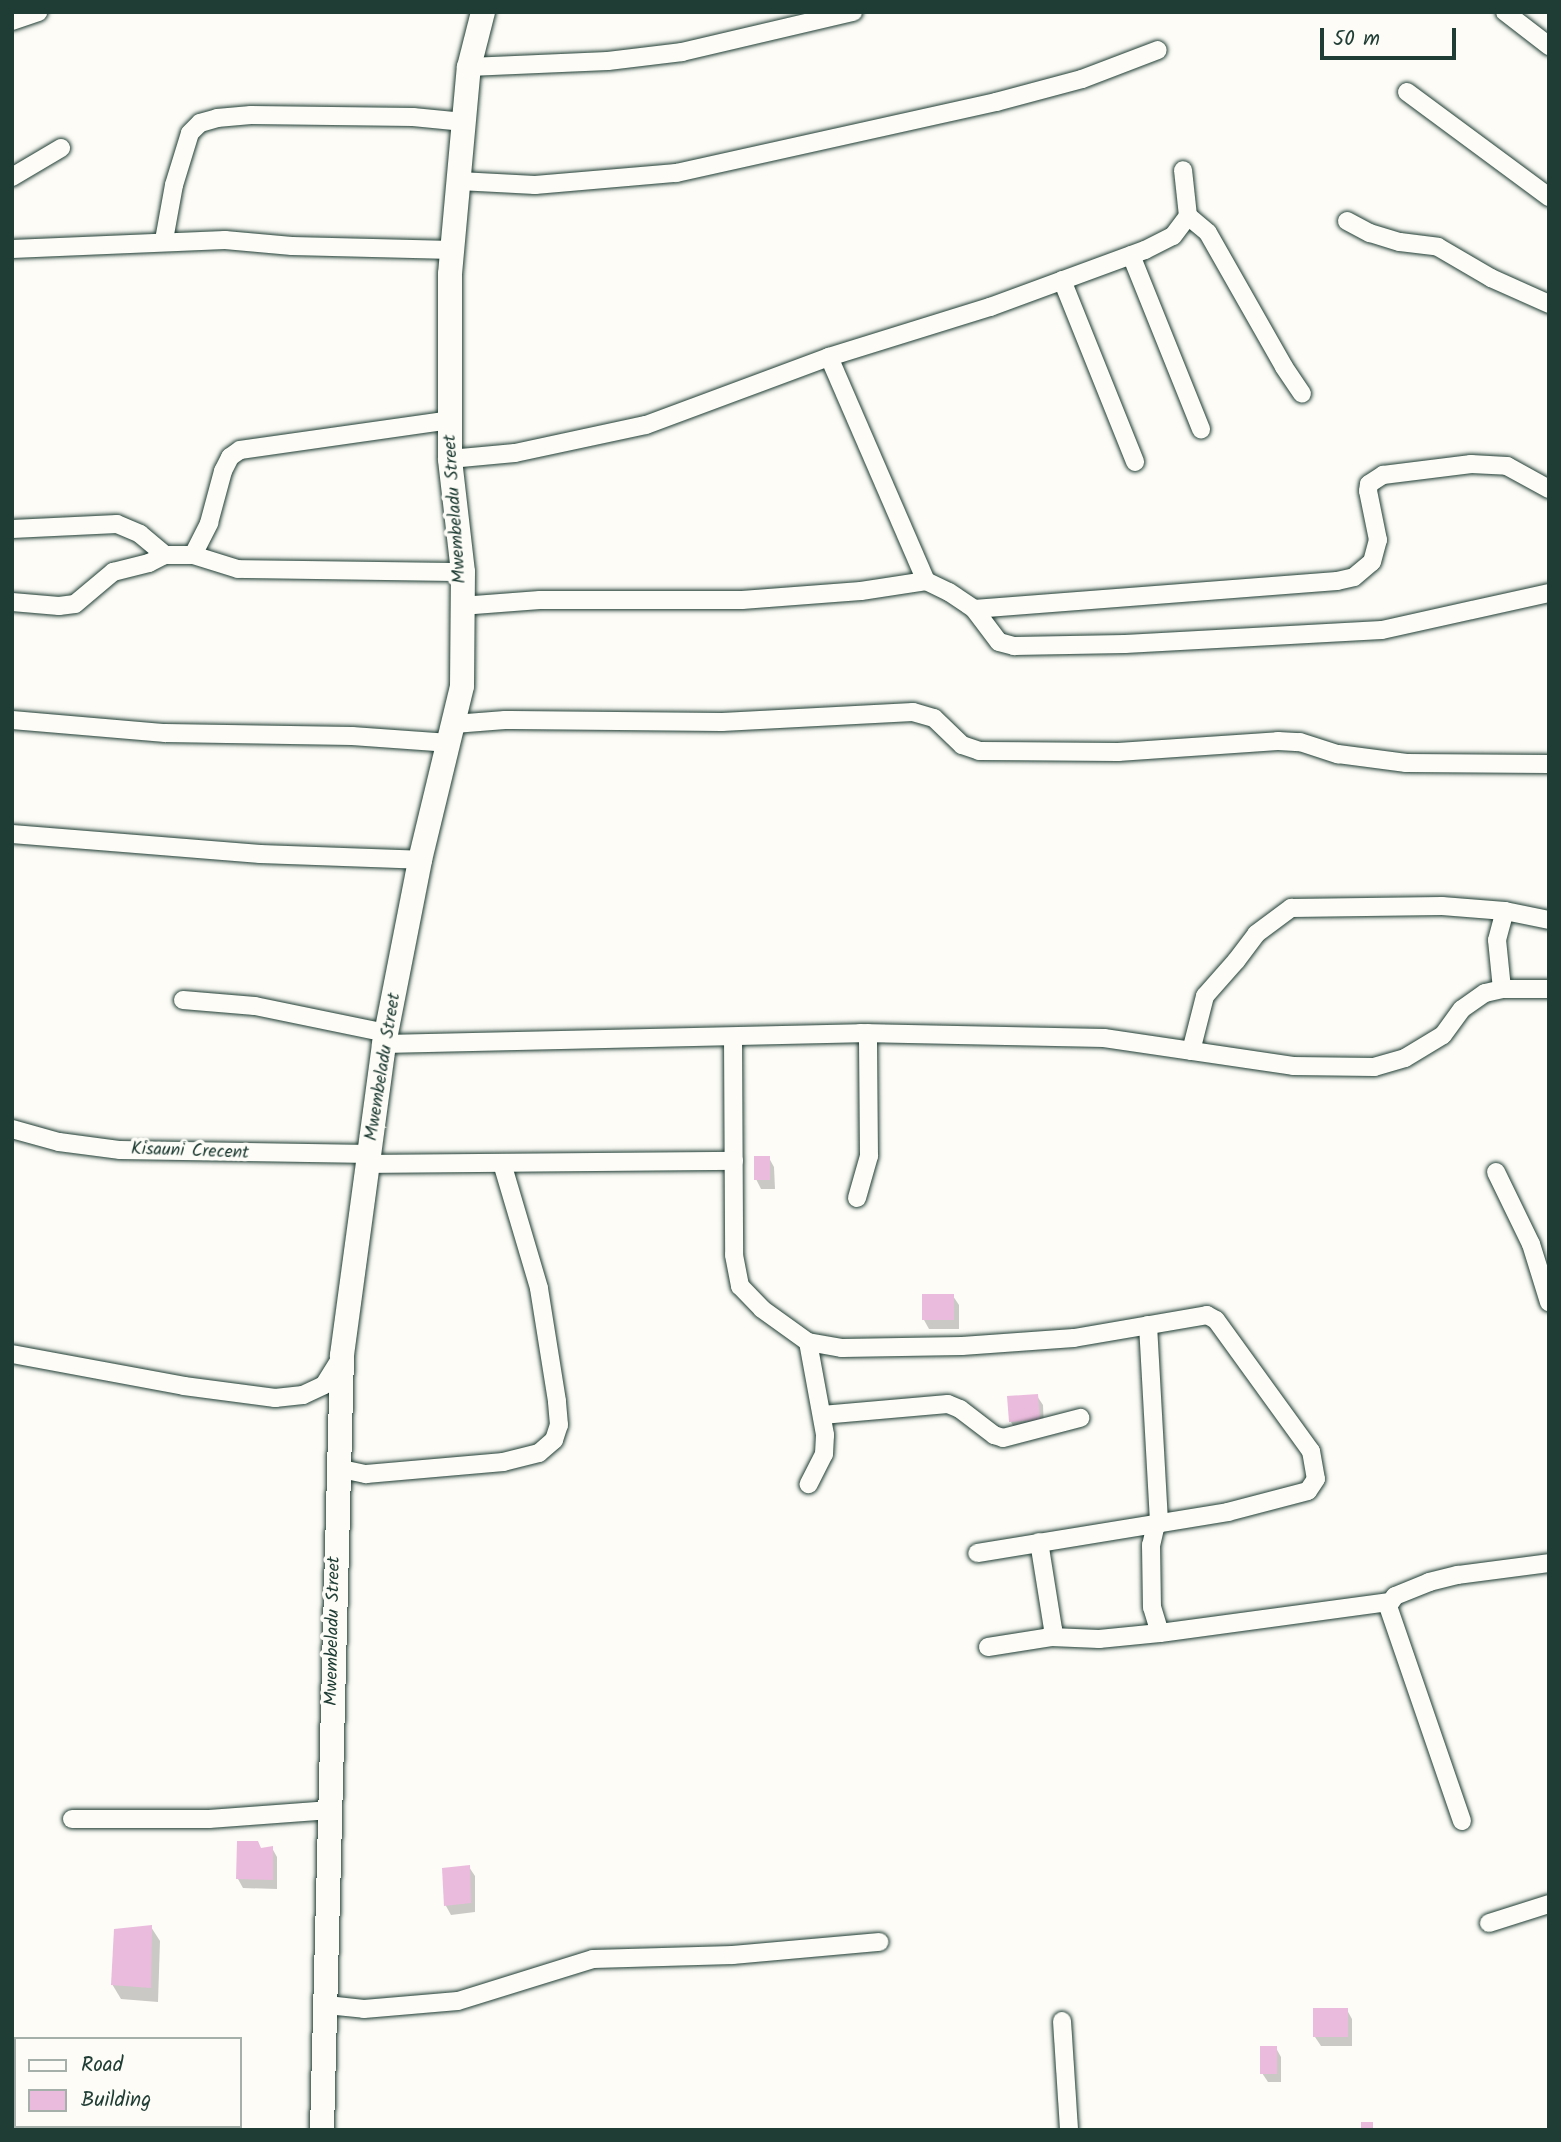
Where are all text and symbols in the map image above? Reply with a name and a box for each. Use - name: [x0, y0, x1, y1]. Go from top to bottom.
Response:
- scale bar: [1323, 14, 1460, 58]
- text: 50 m: [1333, 23, 1380, 56]
- street label: Mwembeladu Street: [440, 434, 472, 584]
- street label: Mwembeladu Street: [362, 991, 406, 1143]
- street label: Kisauni Crecent: [131, 1139, 249, 1165]
- street label: Mwembeladu Street: [322, 1556, 346, 1706]
- legend: [14, 2037, 242, 2128]
- text: Road: [81, 2049, 123, 2082]
- text: Building: [81, 2084, 151, 2117]

